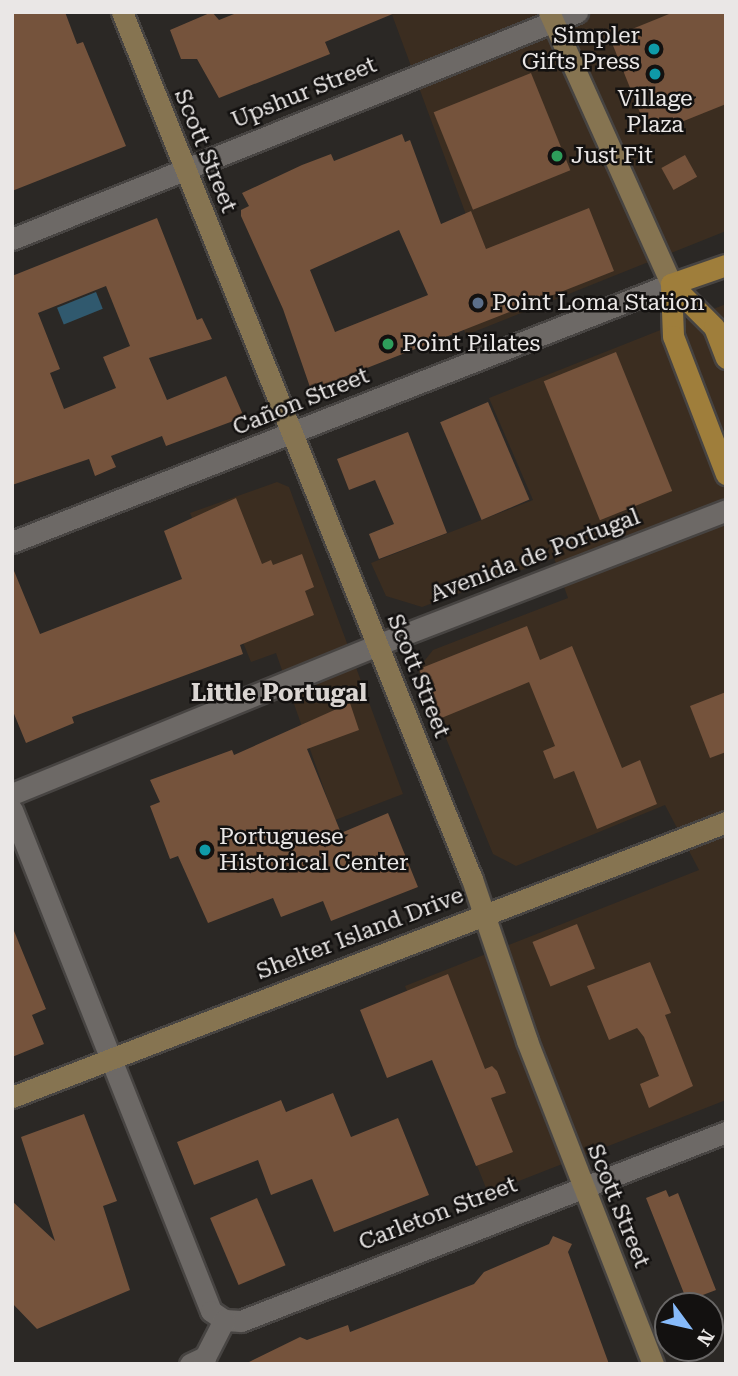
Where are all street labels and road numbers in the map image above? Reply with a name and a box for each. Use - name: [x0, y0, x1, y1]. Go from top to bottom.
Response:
- street label: Upshur Street: [227, 51, 381, 135]
- street label: Scott Street: [168, 85, 242, 217]
- street label: Cañon Street: [229, 362, 373, 442]
- street label: Avenida de Portugal: [426, 503, 644, 609]
- street label: Scott Street: [381, 610, 455, 742]
- street label: Shelter Island Drive: [253, 882, 467, 986]
- street label: Scott Street: [581, 1140, 655, 1272]
- street label: Carleton Street: [355, 1171, 521, 1257]

